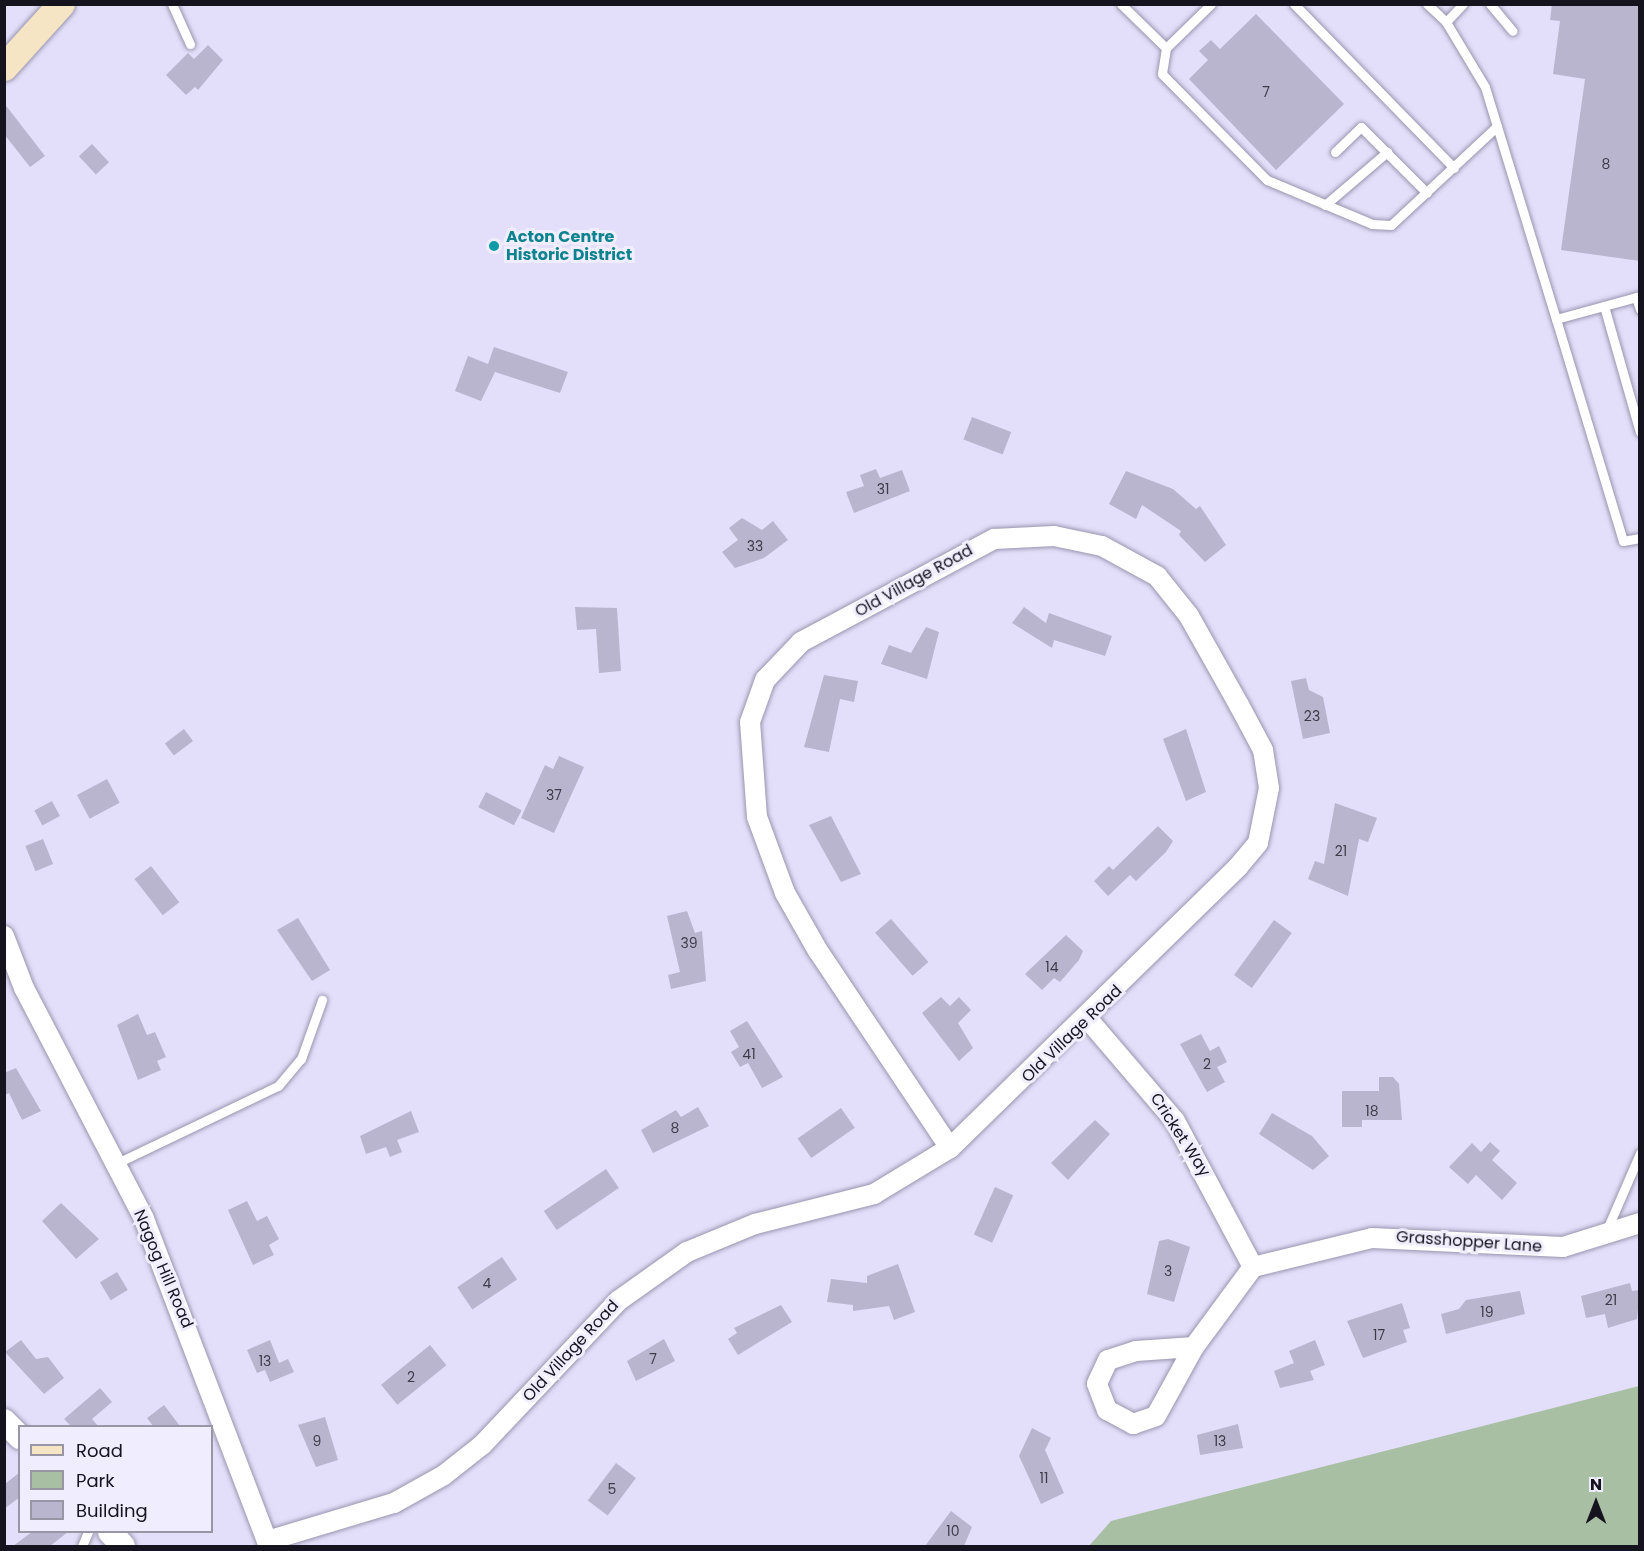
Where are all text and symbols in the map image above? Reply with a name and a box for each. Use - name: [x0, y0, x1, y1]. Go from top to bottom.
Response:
- house number: 7: [1262, 84, 1270, 100]
- house number: 8: [1602, 156, 1610, 172]
- place label: Acton Centre Historic District: [506, 227, 632, 265]
- marker: Acton Centre Historic District: [487, 239, 501, 253]
- house number: 31: [877, 481, 889, 497]
- house number: 33: [747, 538, 763, 554]
- street label: Old Village Road: [852, 541, 976, 621]
- house number: 23: [1304, 708, 1320, 724]
- house number: 37: [546, 787, 562, 803]
- house number: 21: [1335, 843, 1347, 859]
- house number: 39: [680, 935, 698, 951]
- house number: 14: [1045, 959, 1059, 975]
- street label: Old Village Road: [1018, 981, 1126, 1087]
- house number: 41: [742, 1046, 756, 1062]
- house number: 2: [1203, 1056, 1211, 1072]
- street label: Cricket Way: [1146, 1090, 1214, 1180]
- house number: 18: [1365, 1103, 1379, 1119]
- house number: 8: [671, 1120, 679, 1136]
- street label: Nagog Hill Road: [129, 1207, 197, 1331]
- street label: Grasshopper Lane: [1395, 1227, 1543, 1257]
- house number: 3: [1164, 1263, 1172, 1279]
- house number: 4: [483, 1275, 491, 1291]
- house number: 21: [1605, 1292, 1617, 1308]
- street label: Old Village Road: [519, 1296, 623, 1406]
- house number: 19: [1480, 1304, 1494, 1320]
- house number: 17: [1373, 1327, 1385, 1343]
- house number: 7: [649, 1351, 657, 1367]
- house number: 13: [259, 1353, 271, 1369]
- house number: 2: [407, 1369, 415, 1385]
- legend: [18, 1425, 213, 1533]
- house number: 9: [313, 1433, 321, 1449]
- house number: 13: [1214, 1433, 1226, 1449]
- text: Road: [76, 1438, 123, 1463]
- text: Park: [76, 1468, 115, 1493]
- house number: 11: [1040, 1470, 1048, 1486]
- north arrow: [1566, 1473, 1626, 1533]
- text: N: [1590, 1473, 1602, 1496]
- house number: 5: [608, 1481, 616, 1497]
- text: Building: [76, 1498, 148, 1523]
- house number: 10: [946, 1523, 960, 1539]

